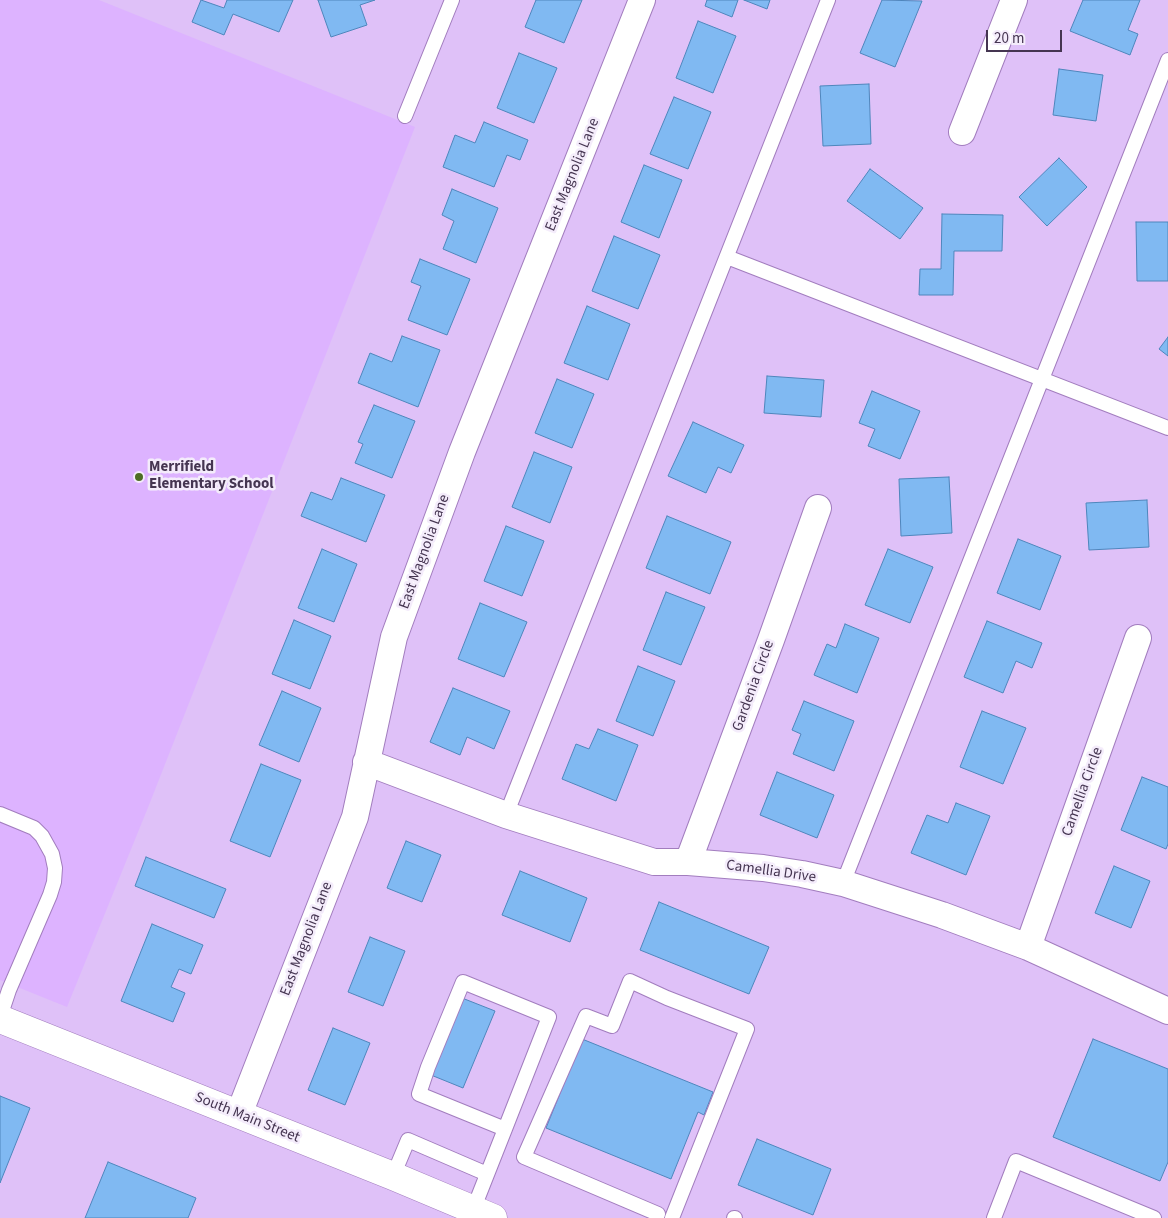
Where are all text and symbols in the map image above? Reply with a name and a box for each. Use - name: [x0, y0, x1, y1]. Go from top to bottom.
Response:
- scale bar: [988, 20, 1064, 52]
- text: 20 m: [994, 28, 1024, 49]
- street label: East Magnolia Lane: [542, 116, 604, 234]
- place label: Merrifield Elementary School: [149, 459, 274, 494]
- marker: Merrifield Elementary School: [133, 471, 145, 483]
- street label: East Magnolia Lane: [396, 492, 454, 612]
- street label: Gardenia Circle: [729, 638, 779, 734]
- street label: Camellia Circle: [1059, 745, 1107, 839]
- street label: Camellia Drive: [725, 857, 817, 887]
- street label: East Magnolia Lane: [277, 880, 337, 998]
- street label: South Main Street: [192, 1089, 302, 1147]

